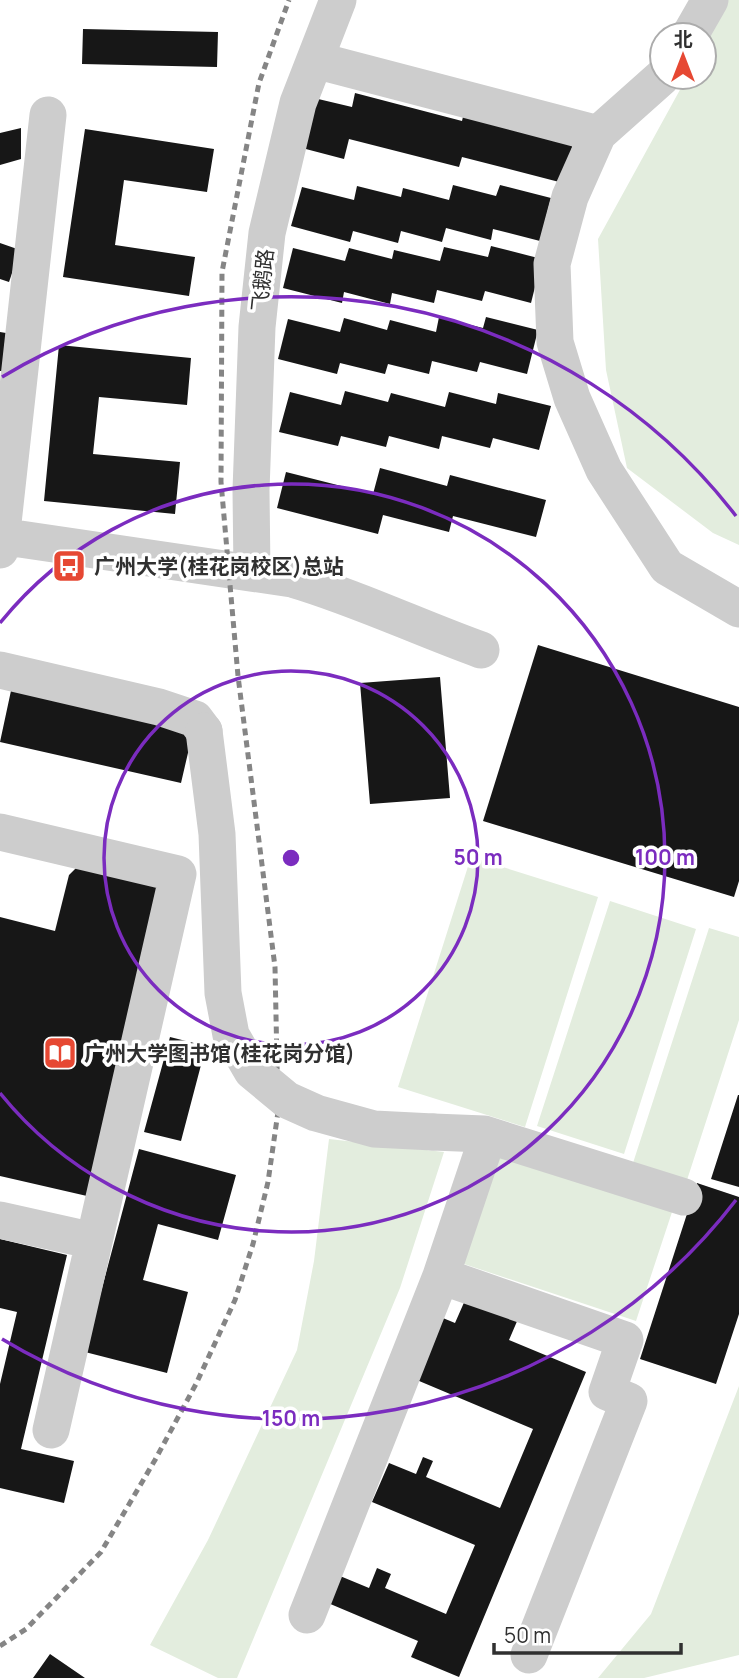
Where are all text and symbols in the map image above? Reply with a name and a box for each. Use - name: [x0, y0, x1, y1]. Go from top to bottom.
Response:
- north arrow: [648, 21, 718, 91]
- text: 北: [673, 26, 693, 52]
- street label: 飞鹅路: [245, 247, 279, 313]
- bus stop icon: 广州大学(桂花岗校区)总站: [50, 547, 88, 585]
- place label: 广州大学(桂花岗校区)总站: [94, 552, 344, 580]
- text: 50 m: [453, 843, 503, 871]
- text: 100 m: [635, 843, 695, 871]
- centre of rings: [279, 846, 303, 870]
- library icon: 广州大学图书馆(桂花岗分馆): [41, 1034, 79, 1072]
- place label: 广州大学图书馆(桂花岗分馆): [84, 1039, 355, 1067]
- text: 150 m: [262, 1404, 320, 1432]
- scale bar: [494, 1612, 681, 1656]
- text: 50 m: [504, 1621, 551, 1649]

